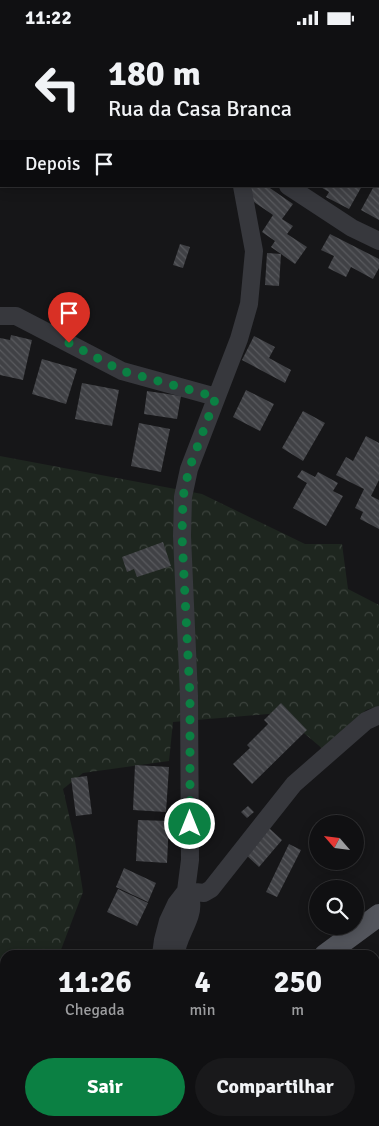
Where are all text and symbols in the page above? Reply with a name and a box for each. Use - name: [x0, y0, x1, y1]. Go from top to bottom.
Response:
- text: 11:22: [25, 6, 72, 30]
- text: 180 m: [108, 52, 201, 95]
- icon: left: [25, 55, 90, 120]
- text: Rua da Casa Branca: [108, 95, 292, 122]
- icon: arrive: [90, 150, 118, 178]
- text: Depois: [25, 152, 80, 176]
- pin: [48, 292, 90, 343]
- icon: arrive: [55, 299, 83, 327]
- position arrow: [163, 797, 215, 849]
- north arrow: [309, 815, 364, 870]
- map controls: [309, 815, 364, 935]
- button: search: [309, 880, 364, 935]
- text: 11:26: [58, 964, 132, 1001]
- text: 4: [194, 964, 211, 1001]
- text: 250: [273, 964, 322, 1001]
- text: Chegada: [65, 1000, 125, 1020]
- text: min: [190, 1000, 215, 1020]
- text: m: [291, 1000, 304, 1020]
- button: Sair: [25, 1058, 185, 1116]
- button: Compartilhar: [195, 1058, 355, 1116]

